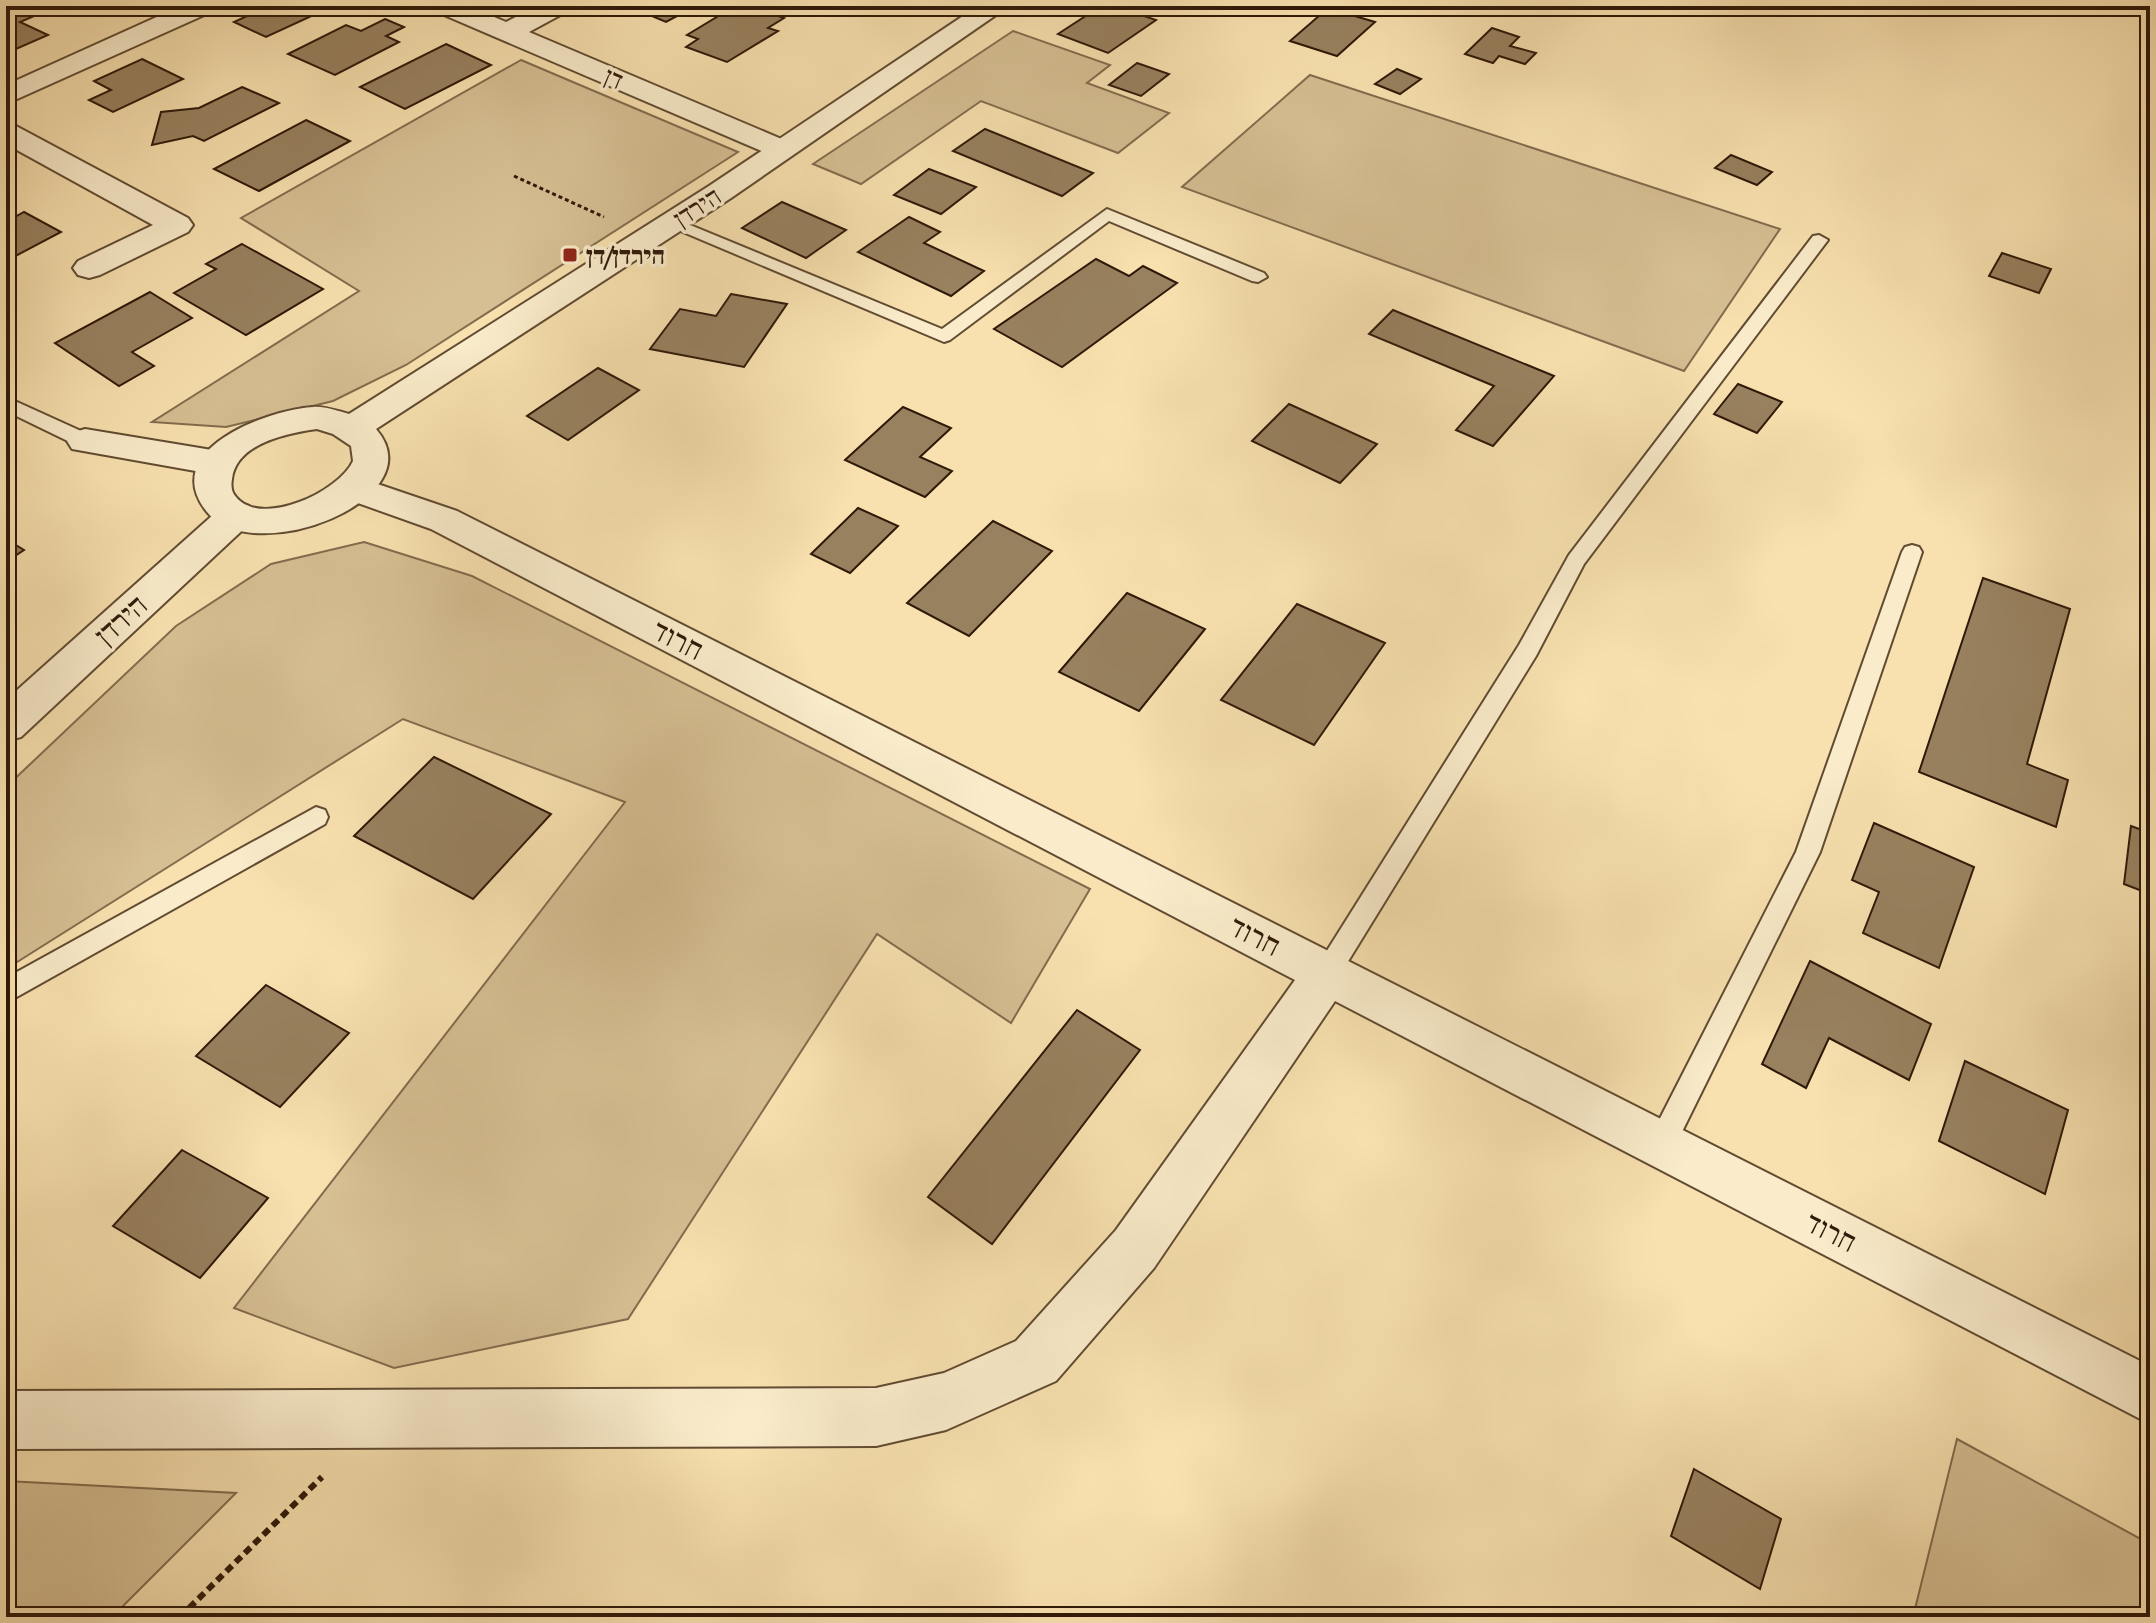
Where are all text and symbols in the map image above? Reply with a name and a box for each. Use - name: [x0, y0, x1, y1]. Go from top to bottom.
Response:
- street label: דן: [599, 61, 628, 97]
- street label: הירדן: [668, 181, 727, 235]
- place label: הירדן/דן: [586, 240, 665, 272]
- marker: הירדן/דן: [561, 246, 579, 264]
- street label: הירדן: [87, 587, 155, 654]
- street label: חרוד: [646, 612, 710, 669]
- street label: חרוד: [1223, 908, 1287, 965]
- street label: חרוד: [1799, 1204, 1863, 1261]

